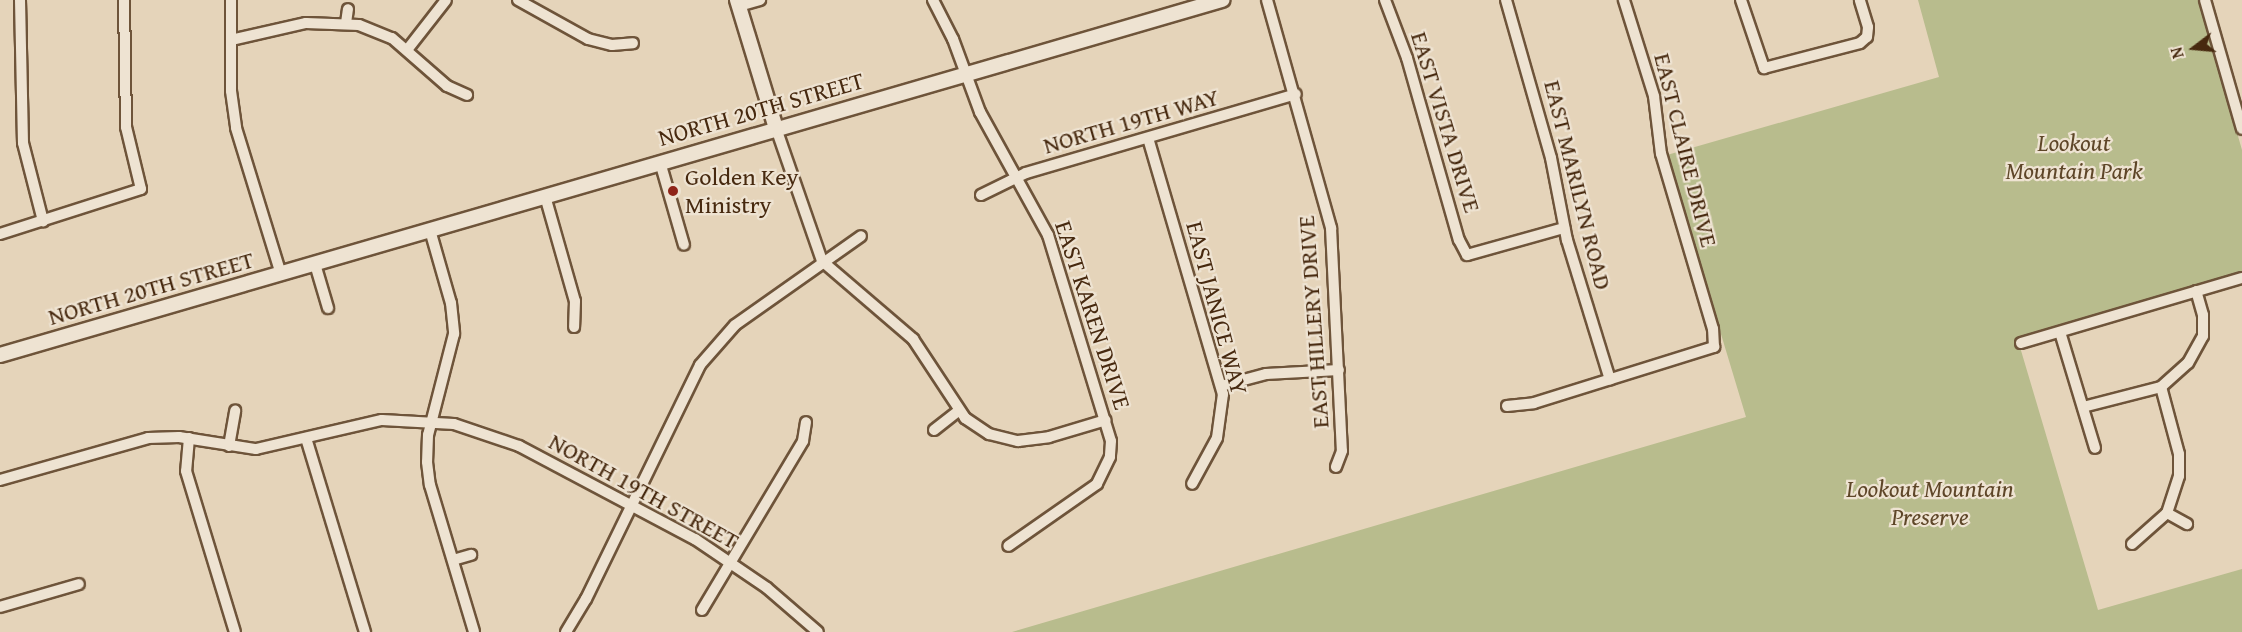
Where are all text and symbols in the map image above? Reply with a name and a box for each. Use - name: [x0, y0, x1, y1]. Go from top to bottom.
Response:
- north arrow: [2164, 18, 2224, 78]
- street label: EAST VISTA DRIVE: [1405, 28, 1487, 216]
- text: N: [2164, 45, 2190, 61]
- street label: EAST CLAIRE DRIVE: [1648, 50, 1724, 250]
- street label: NORTH 20TH STREET: [655, 66, 867, 152]
- street label: EAST MARILYN ROAD: [1538, 77, 1618, 293]
- street label: NORTH 19TH WAY: [1040, 82, 1222, 160]
- park label: Lookout Mountain Park: [2005, 129, 2143, 185]
- place label: Golden Key Ministry: [685, 163, 798, 219]
- marker: Golden Key Ministry: [666, 184, 680, 198]
- street label: EAST HILLERY DRIVE: [1291, 215, 1335, 429]
- street label: EAST KAREN DRIVE: [1049, 217, 1137, 413]
- street label: EAST JANICE WAY: [1180, 218, 1254, 398]
- street label: NORTH 20TH STREET: [45, 245, 257, 331]
- street label: NORTH 19TH STREET: [544, 427, 744, 555]
- park label: Lookout Mountain Preserve: [1846, 475, 2014, 531]

